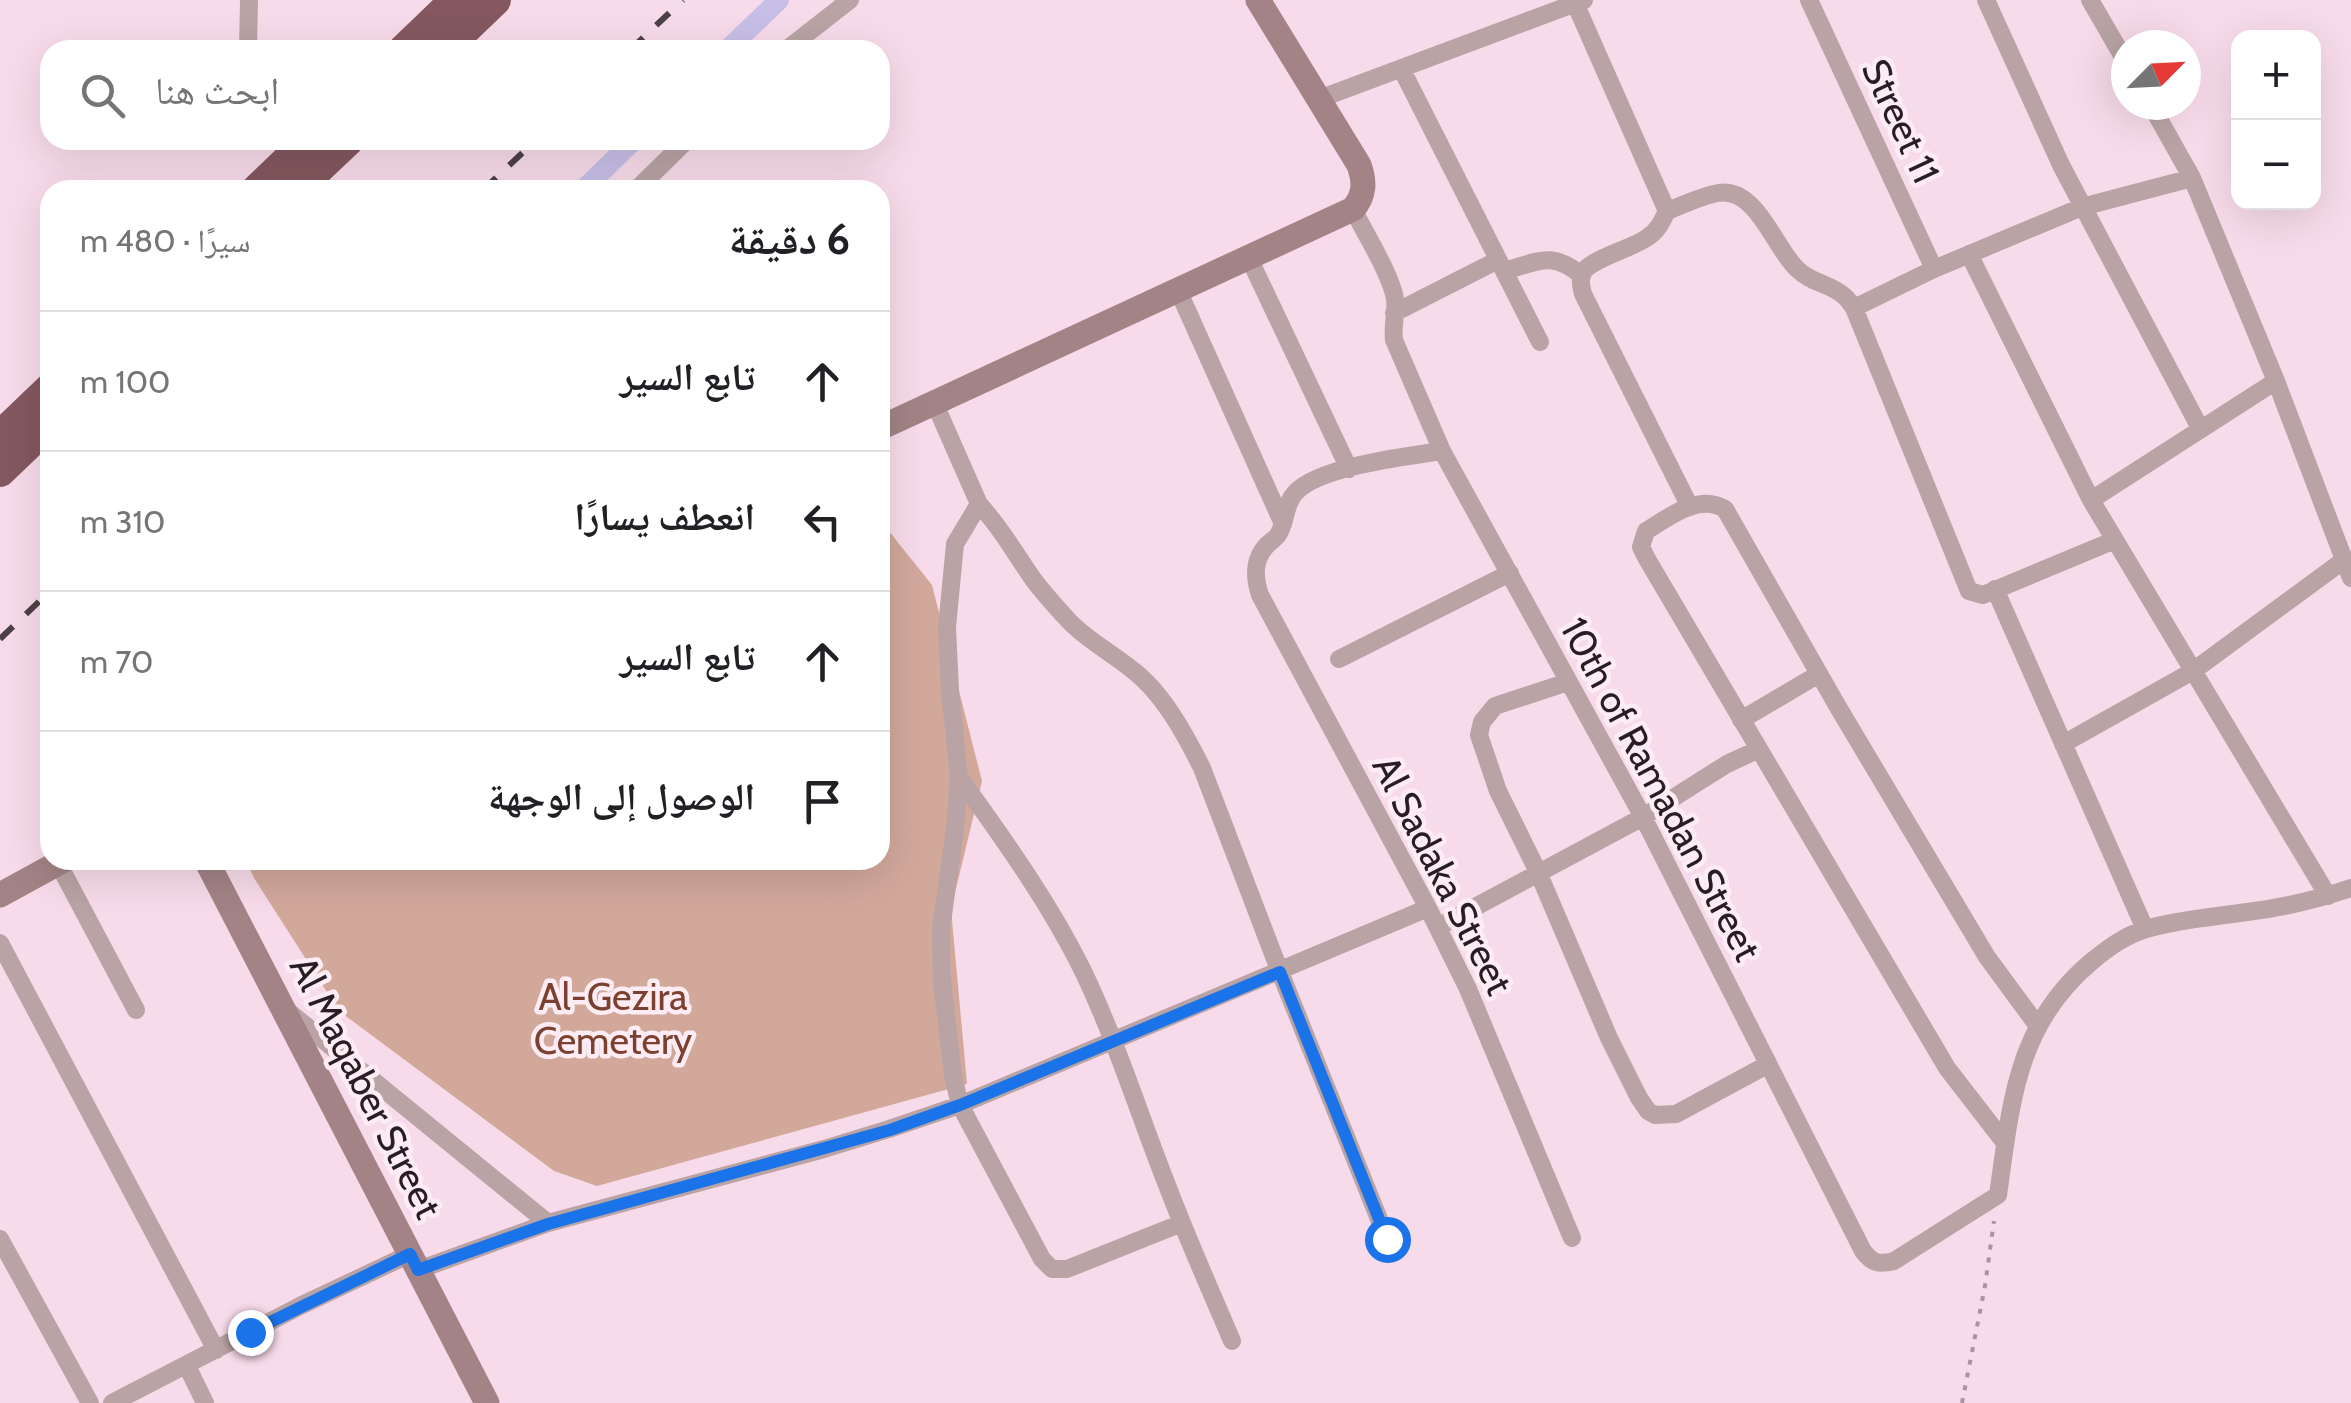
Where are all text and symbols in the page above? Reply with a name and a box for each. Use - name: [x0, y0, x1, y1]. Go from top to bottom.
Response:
- north arrow: [2111, 30, 2201, 120]
- map controls: [2231, 30, 2321, 210]
- button: +: [2231, 30, 2321, 120]
- search box: [40, 40, 890, 150]
- street label: Street 11: [1852, 52, 1950, 190]
- text: ابحث هنا: [155, 67, 279, 114]
- icon: search: [75, 68, 130, 123]
- button: −: [2231, 120, 2321, 210]
- text: 6 دقيقة: [729, 213, 850, 265]
- text: سيرًا · 480 m: [80, 221, 251, 260]
- text: تابع السير: [620, 353, 755, 400]
- icon: ahead: [795, 354, 850, 409]
- text: 100 m: [80, 362, 170, 401]
- text: انعطف يسارًا: [574, 493, 755, 540]
- icon: left: [795, 494, 850, 549]
- text: 310 m: [80, 502, 165, 541]
- street label: 10th of Ramadan Street: [1551, 609, 1772, 969]
- text: تابع السير: [620, 633, 755, 680]
- icon: ahead: [795, 634, 850, 689]
- text: 70 m: [80, 642, 153, 681]
- street label: Al Sadaka Street: [1363, 748, 1523, 1002]
- text: الوصول إلى الوجهة: [488, 773, 755, 820]
- icon: arrive: [795, 774, 850, 829]
- street label: Al Maqaber Street: [280, 948, 452, 1226]
- park label: Al-Gezira Cemetery: [534, 973, 692, 1064]
- route start: [1365, 1217, 1411, 1263]
- route end: [228, 1310, 274, 1356]

